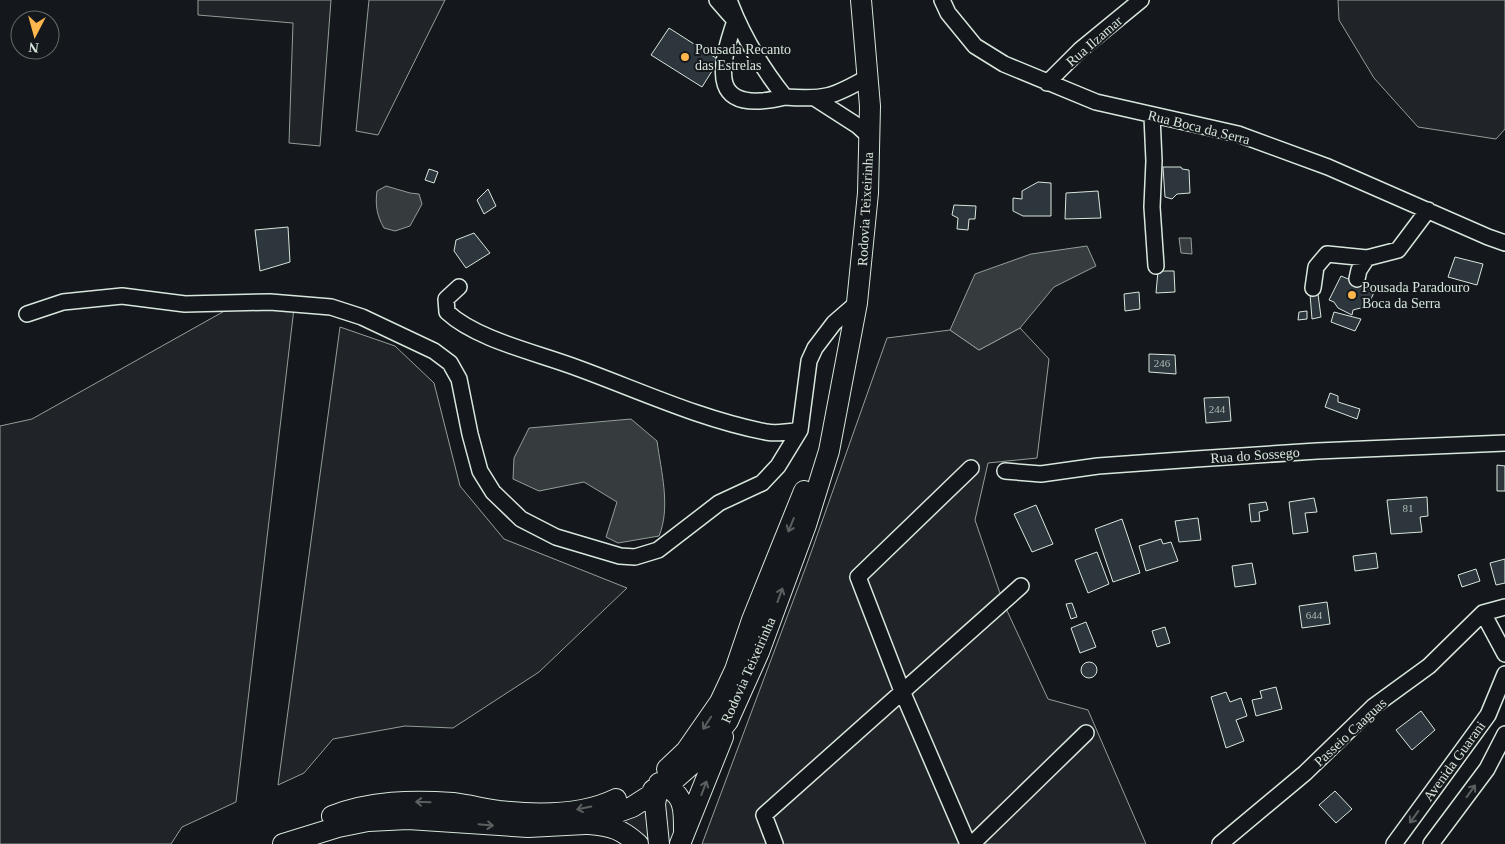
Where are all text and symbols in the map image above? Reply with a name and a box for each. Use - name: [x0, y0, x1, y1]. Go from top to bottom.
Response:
- north arrow: [10, 10, 60, 60]
- street label: Rua Ilzamar: [1063, 13, 1125, 70]
- text: N: [28, 39, 40, 55]
- place label: Pousada Recanto das Estrelas: [695, 42, 791, 73]
- marker: Pousada Recanto das Estrelas: [679, 51, 691, 63]
- street label: Rua Boca da Serra: [1146, 108, 1252, 148]
- street label: Rodovia Teixeirinha: [855, 151, 876, 266]
- place label: Pousada Paradouro Boca da Serra: [1362, 280, 1470, 311]
- marker: Pousada Paradouro Boca da Serra: [1346, 289, 1358, 301]
- house number: 246: [1154, 357, 1171, 369]
- house number: 244: [1209, 403, 1226, 415]
- street label: Rua do Sossego: [1210, 445, 1300, 466]
- house number: 81: [1403, 502, 1414, 514]
- one-way arrow: [785, 517, 795, 532]
- one-way arrow: [776, 588, 785, 603]
- house number: 644: [1306, 609, 1323, 621]
- street label: Rodovia Teixeirinha: [718, 614, 779, 725]
- street label: Passeio Caaguas: [1311, 695, 1389, 770]
- one-way arrow: [702, 716, 713, 730]
- street label: Avenida Guarani: [1420, 718, 1488, 804]
- one-way arrow: [700, 781, 709, 796]
- one-way arrow: [1465, 785, 1476, 798]
- one-way arrow: [415, 798, 431, 807]
- one-way arrow: [577, 804, 593, 813]
- one-way arrow: [1409, 810, 1419, 824]
- one-way arrow: [478, 820, 494, 830]

